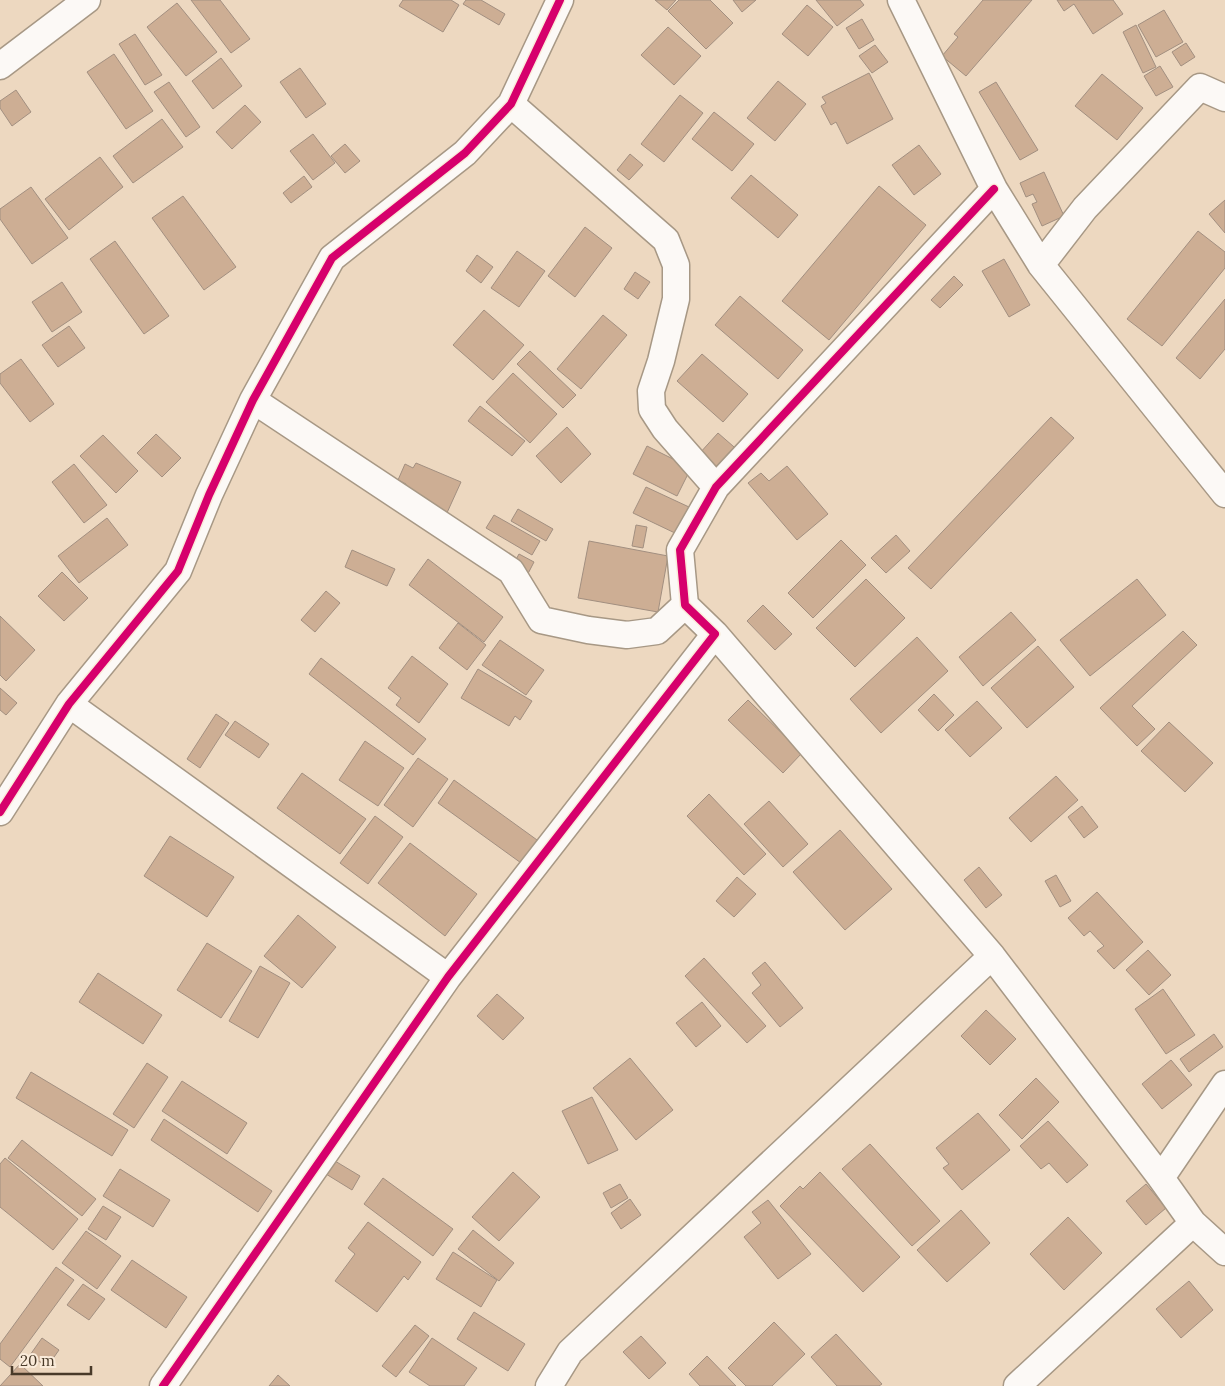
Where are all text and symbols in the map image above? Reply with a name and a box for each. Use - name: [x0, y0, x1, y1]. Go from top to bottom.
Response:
- scale bar: [12, 1344, 91, 1376]
- text: 20 m: [20, 1351, 55, 1370]

